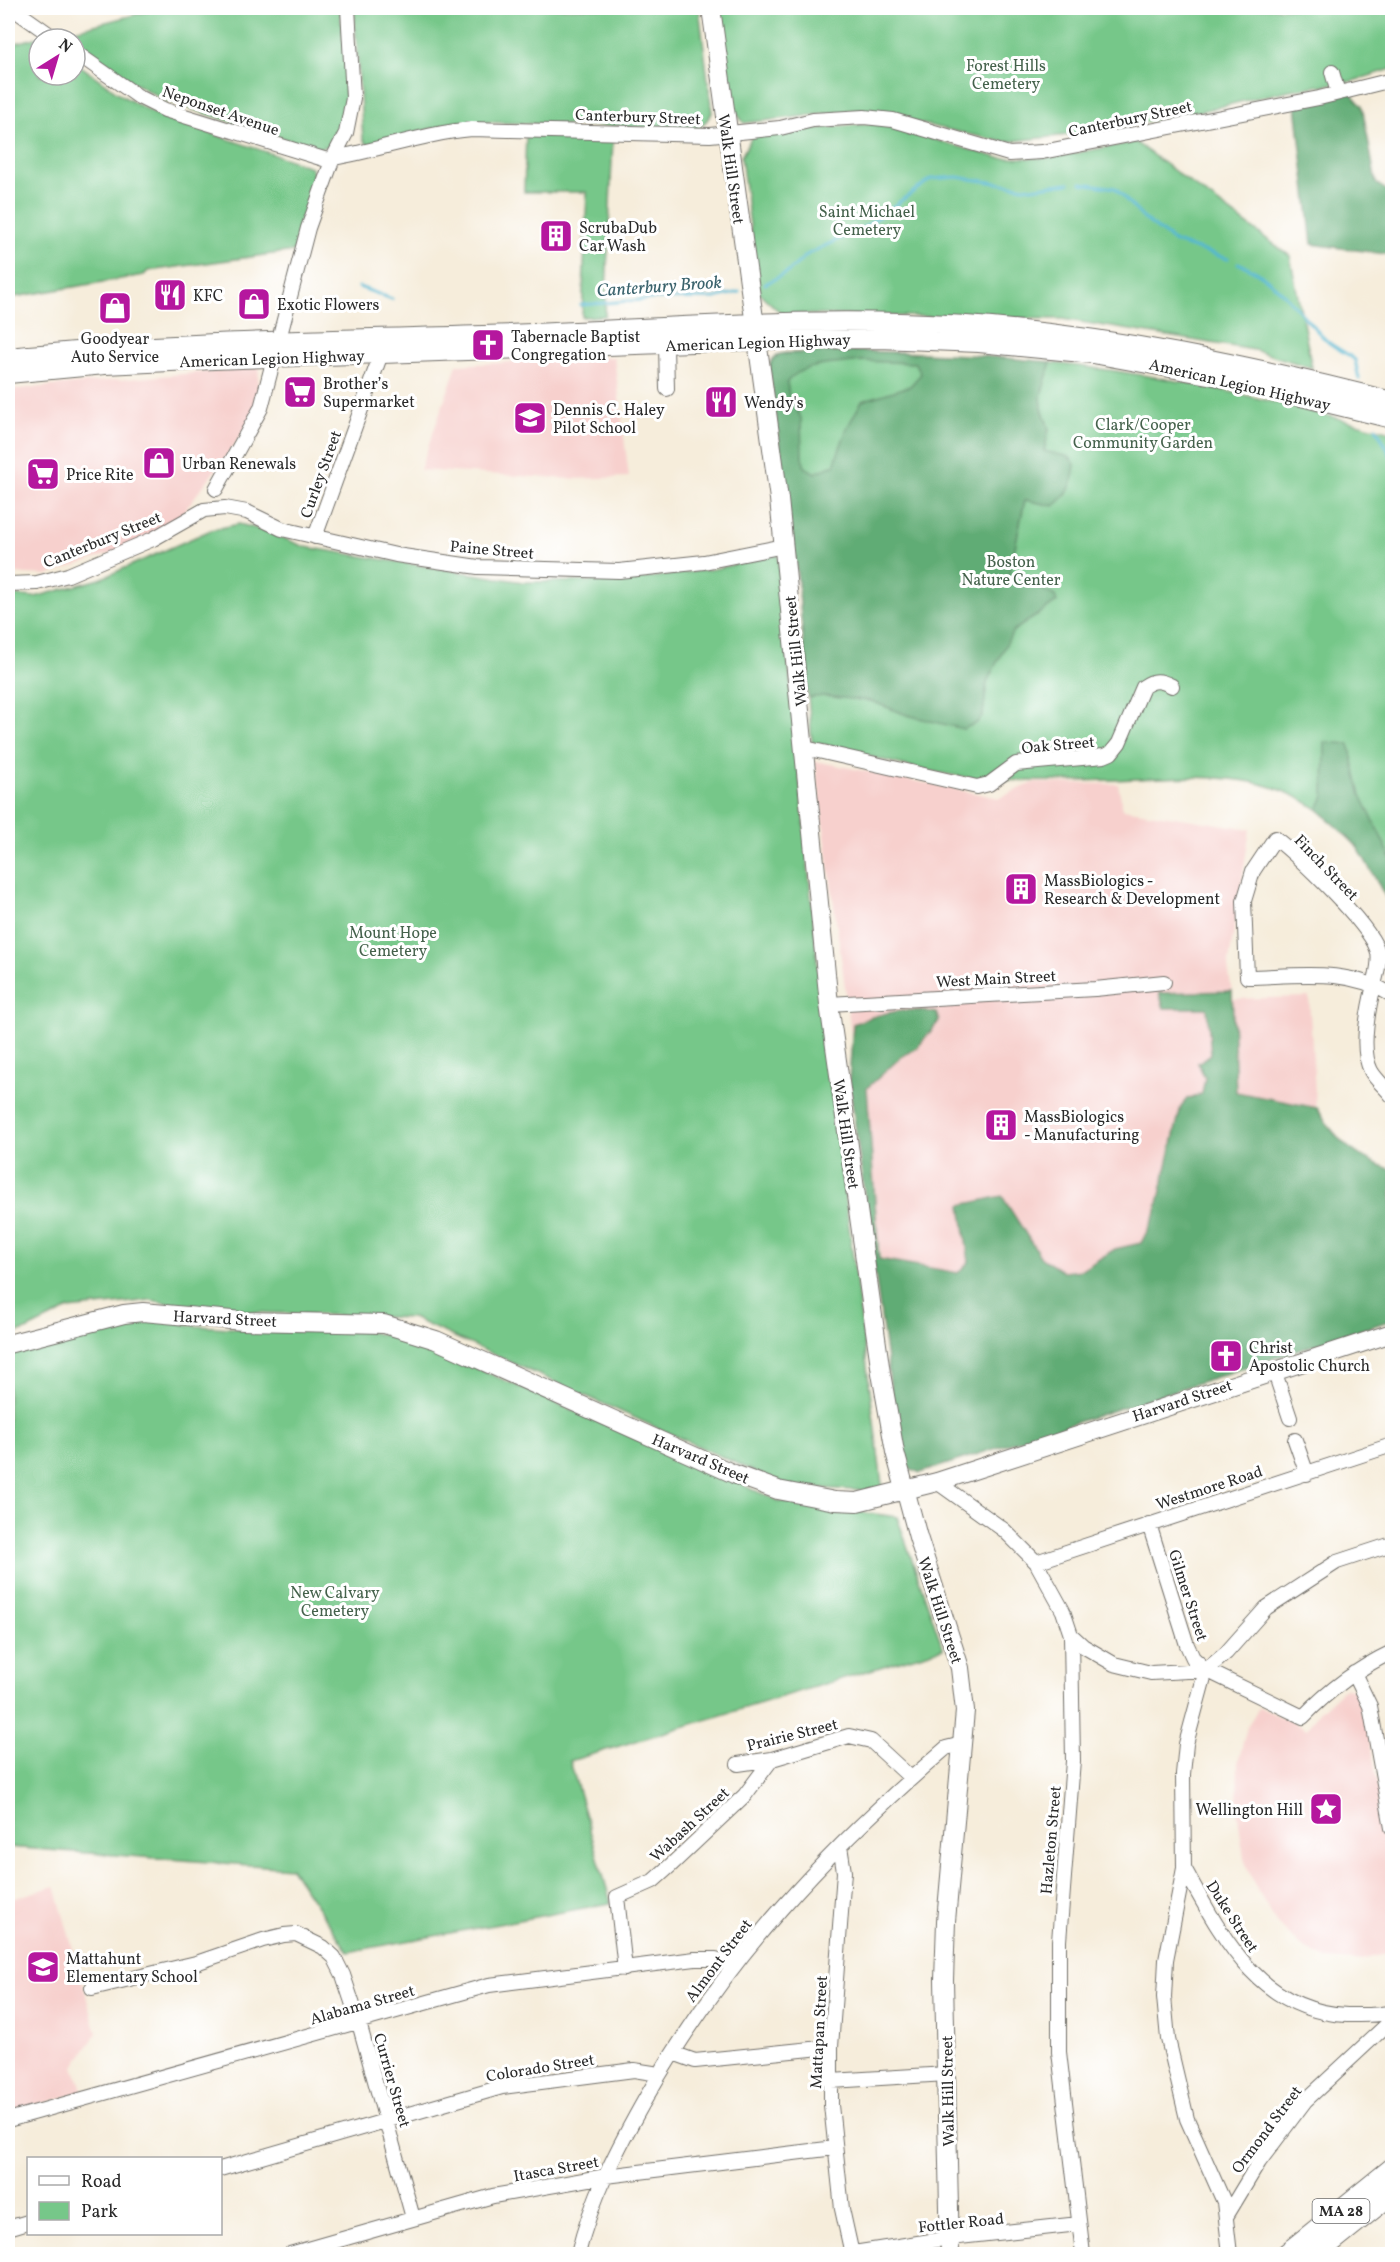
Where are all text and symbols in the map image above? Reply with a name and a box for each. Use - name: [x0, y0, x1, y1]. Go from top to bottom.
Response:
- north arrow: [27, 27, 87, 87]
- text: N: [54, 34, 76, 59]
- park label: Forest Hills Cemetery: [966, 56, 1046, 96]
- street label: Neponset Avenue: [159, 82, 282, 142]
- street label: Canterbury Street: [1067, 96, 1194, 144]
- street label: Canterbury Street: [575, 105, 701, 131]
- street label: Walk Hill Street: [711, 113, 749, 226]
- park label: Saint Michael Cemetery: [819, 202, 915, 242]
- building icon: ScrubaDub Car Wash: [538, 218, 574, 254]
- place label: ScrubaDub Car Wash: [579, 218, 657, 258]
- water label: Canterbury Brook: [596, 271, 723, 304]
- restaurant icon: KFC: [152, 277, 188, 313]
- place label: KFC: [193, 286, 223, 308]
- shop icon: Exotic Flowers: [236, 286, 272, 322]
- shop icon: Goodyear Auto Service: [97, 290, 133, 326]
- place label: Exotic Flowers: [277, 295, 380, 317]
- church icon: Tabernacle Baptist Congregation: [470, 327, 506, 363]
- place label: Tabernacle Baptist Congregation: [511, 327, 641, 367]
- place label: Goodyear Auto Service: [71, 329, 159, 369]
- street label: American Legion Highway: [665, 330, 852, 358]
- street label: American Legion Highway: [179, 346, 366, 374]
- street label: American Legion Highway: [1147, 354, 1333, 418]
- supermarket icon: Brother’s Supermarket: [282, 374, 318, 410]
- place label: Brother’s Supermarket: [323, 374, 415, 414]
- restaurant icon: Wendy's: [703, 384, 739, 420]
- place label: Wendy's: [744, 393, 804, 415]
- school or university icon: Dennis C. Haley Pilot School: [512, 400, 548, 436]
- place label: Dennis C. Haley Pilot School: [553, 400, 665, 440]
- park label: Clark/Cooper Community Garden: [1073, 415, 1213, 455]
- street label: Curley Street: [296, 427, 348, 522]
- shop icon: Urban Renewals: [141, 445, 177, 481]
- place label: Urban Renewals: [182, 454, 296, 476]
- supermarket icon: Price Rite: [25, 456, 61, 492]
- place label: Price Rite: [66, 465, 134, 487]
- street label: Canterbury Street: [40, 507, 165, 575]
- street label: Paine Street: [449, 536, 535, 566]
- park label: Boston Nature Center: [961, 552, 1061, 592]
- street label: Walk Hill Street: [780, 594, 814, 707]
- street label: Oak Street: [1021, 732, 1096, 760]
- street label: Finch Street: [1288, 830, 1363, 907]
- building icon: MassBiologics - Research & Development: [1003, 871, 1039, 907]
- place label: MassBiologics - Research & Development: [1044, 871, 1221, 911]
- park label: Mount Hope Cemetery: [349, 923, 437, 963]
- street label: West Main Street: [935, 966, 1057, 994]
- street label: Walk Hill Street: [826, 1078, 864, 1191]
- building icon: MassBiologics - Manufacturing: [983, 1107, 1019, 1143]
- place label: MassBiologics - Manufacturing: [1024, 1107, 1140, 1147]
- street label: Harvard Street: [172, 1306, 278, 1334]
- church icon: Christ Apostolic Church: [1208, 1338, 1244, 1374]
- place label: Christ Apostolic Church: [1249, 1338, 1370, 1378]
- street label: Harvard Street: [1130, 1375, 1236, 1428]
- street label: Harvard Street: [648, 1429, 753, 1490]
- street label: Westmore Road: [1153, 1461, 1266, 1517]
- street label: Gilmer Street: [1162, 1547, 1212, 1644]
- street label: Walk Hill Street: [911, 1554, 967, 1667]
- park label: New Calvary Cemetery: [290, 1583, 380, 1623]
- street label: Prairie Street: [745, 1714, 841, 1758]
- street label: Wabash Street: [646, 1783, 735, 1868]
- street label: Hazleton Street: [1036, 1785, 1068, 1895]
- place icon: Wellington Hill: [1308, 1791, 1344, 1827]
- place label: Wellington Hill: [1195, 1800, 1303, 1822]
- street label: Duke Street: [1200, 1877, 1263, 1958]
- street label: Almont Street: [681, 1915, 758, 2007]
- school or university icon: Mattahunt Elementary School: [25, 1949, 61, 1985]
- place label: Mattahunt Elementary School: [66, 1949, 198, 1989]
- street label: Mattapan Street: [806, 1974, 834, 2089]
- street label: Alabama Street: [308, 1980, 418, 2031]
- street label: Currier Street: [367, 2031, 415, 2131]
- street label: Walk Hill Street: [937, 2035, 961, 2147]
- street label: Colorado Street: [485, 2049, 596, 2088]
- street label: Ormond Street: [1227, 2081, 1308, 2179]
- street label: Itasca Street: [512, 2152, 601, 2188]
- legend: [27, 2157, 222, 2235]
- text: Road: [81, 2170, 122, 2195]
- road number: MA 28: [1312, 2199, 1370, 2223]
- text: Park: [81, 2200, 118, 2225]
- street label: Fottler Road: [917, 2209, 1005, 2239]

